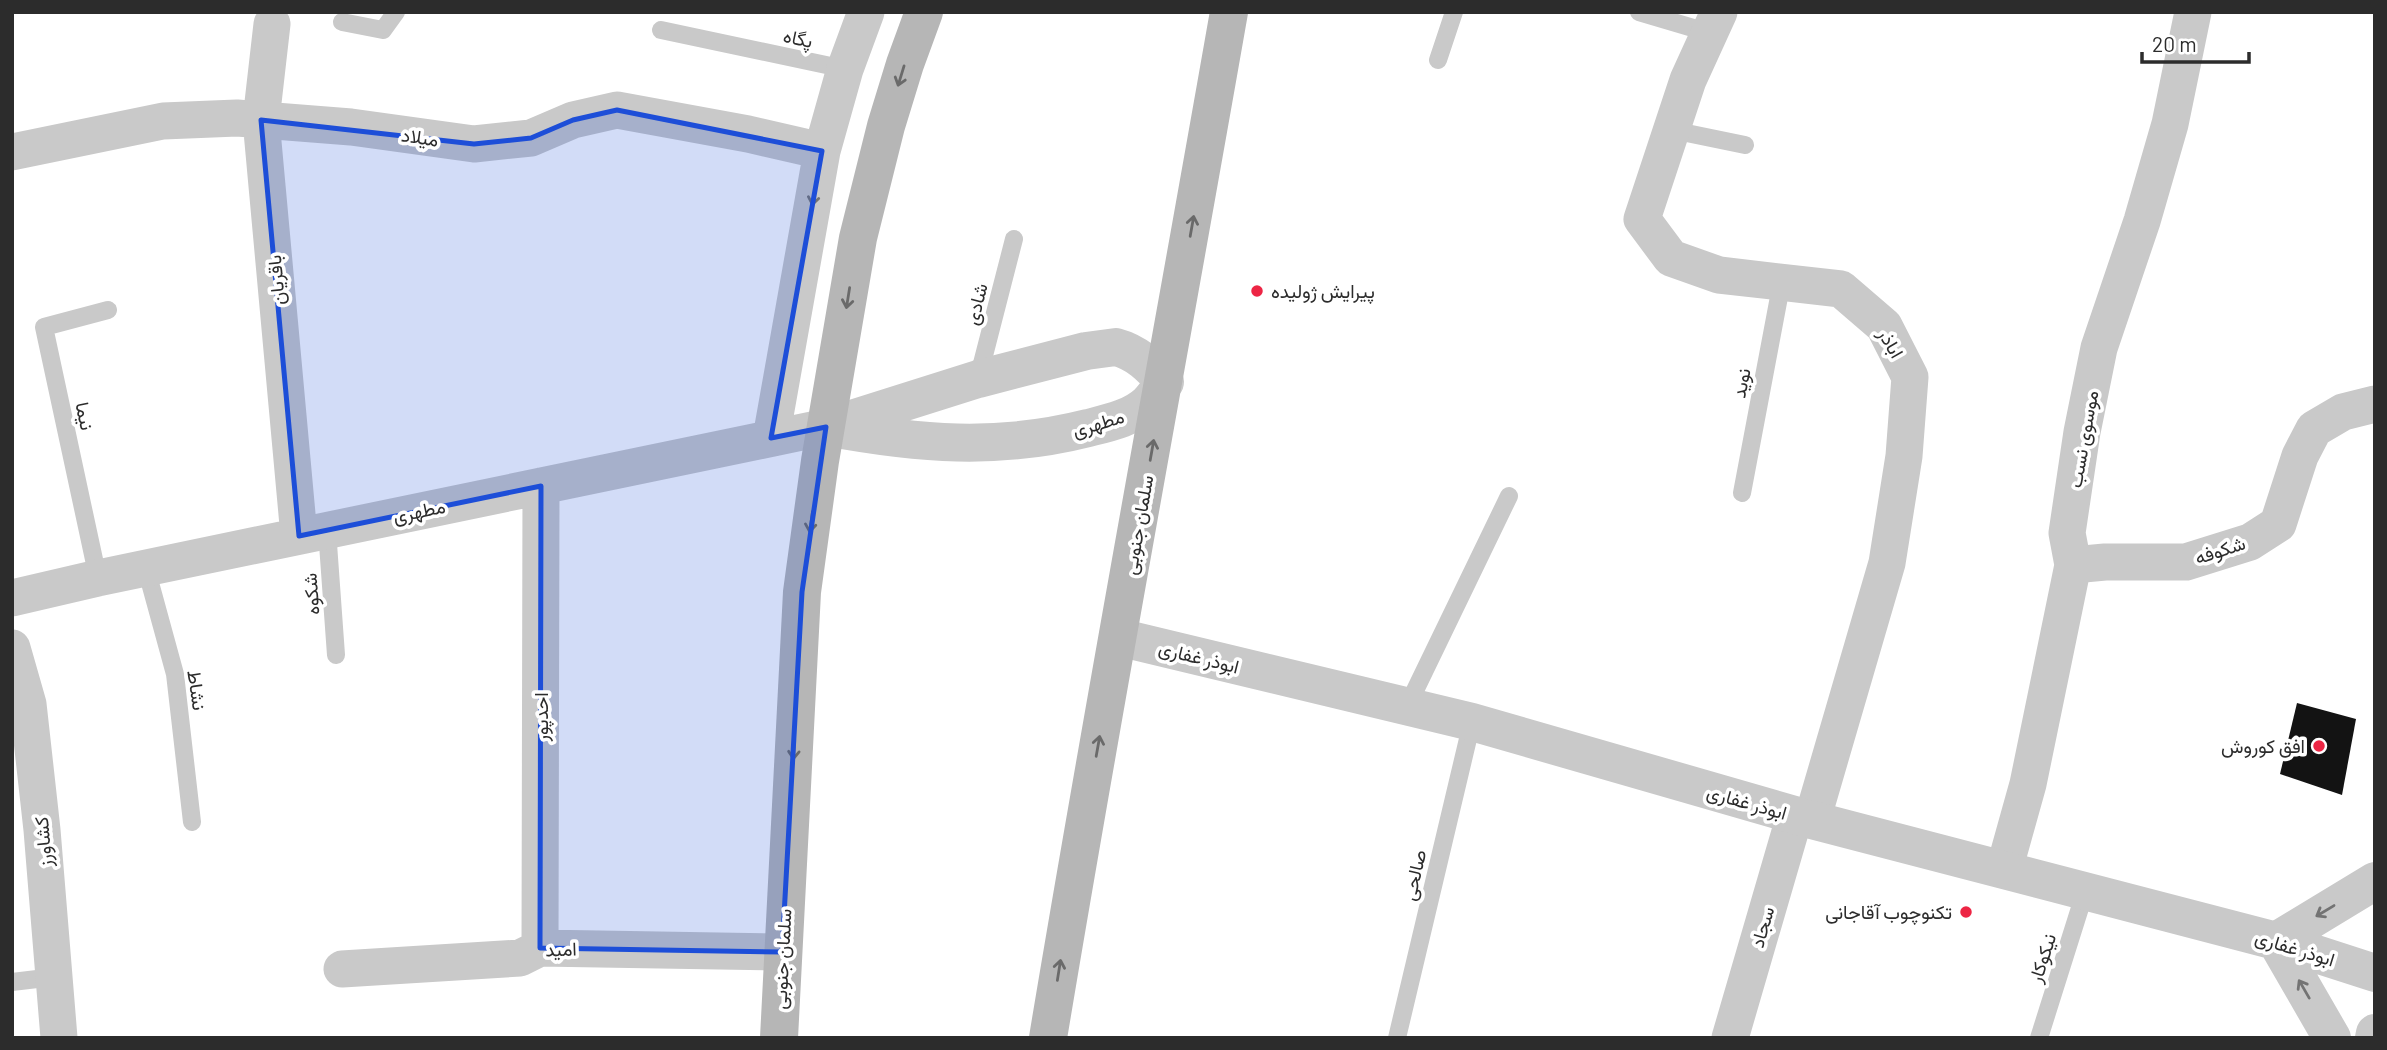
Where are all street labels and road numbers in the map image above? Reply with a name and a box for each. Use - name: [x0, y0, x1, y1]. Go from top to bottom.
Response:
- street label: پگاه: [781, 23, 815, 55]
- street label: میلاد: [400, 123, 440, 151]
- street label: باقریان: [262, 254, 290, 306]
- street label: شادی: [959, 280, 993, 327]
- street label: اباذر: [1872, 323, 1909, 362]
- street label: نوید: [1726, 366, 1756, 400]
- street label: موسوی نسب: [2063, 388, 2103, 490]
- street label: نیما: [70, 400, 100, 432]
- street label: مطهری: [1069, 404, 1127, 442]
- street label: سلمان جنوبی: [1117, 473, 1159, 577]
- street label: مطهری: [391, 494, 447, 528]
- street label: شکوفه: [2192, 531, 2248, 569]
- street label: شکوه: [298, 572, 324, 616]
- street label: ابوذر غفاری: [1156, 635, 1242, 679]
- street label: نشاط: [183, 668, 212, 712]
- street label: احدپور: [529, 692, 555, 743]
- street label: ابوذر غفاری: [1704, 779, 1790, 825]
- street label: کشاورز: [29, 816, 57, 869]
- street label: صالحی: [1397, 847, 1431, 903]
- street label: سجاد: [1745, 903, 1779, 950]
- street label: سلمان جنوبی: [767, 908, 797, 1010]
- street label: ابوذر غفاری: [2252, 925, 2338, 971]
- street label: نیکوکار: [2022, 930, 2061, 987]
- street label: امید: [545, 936, 577, 962]

